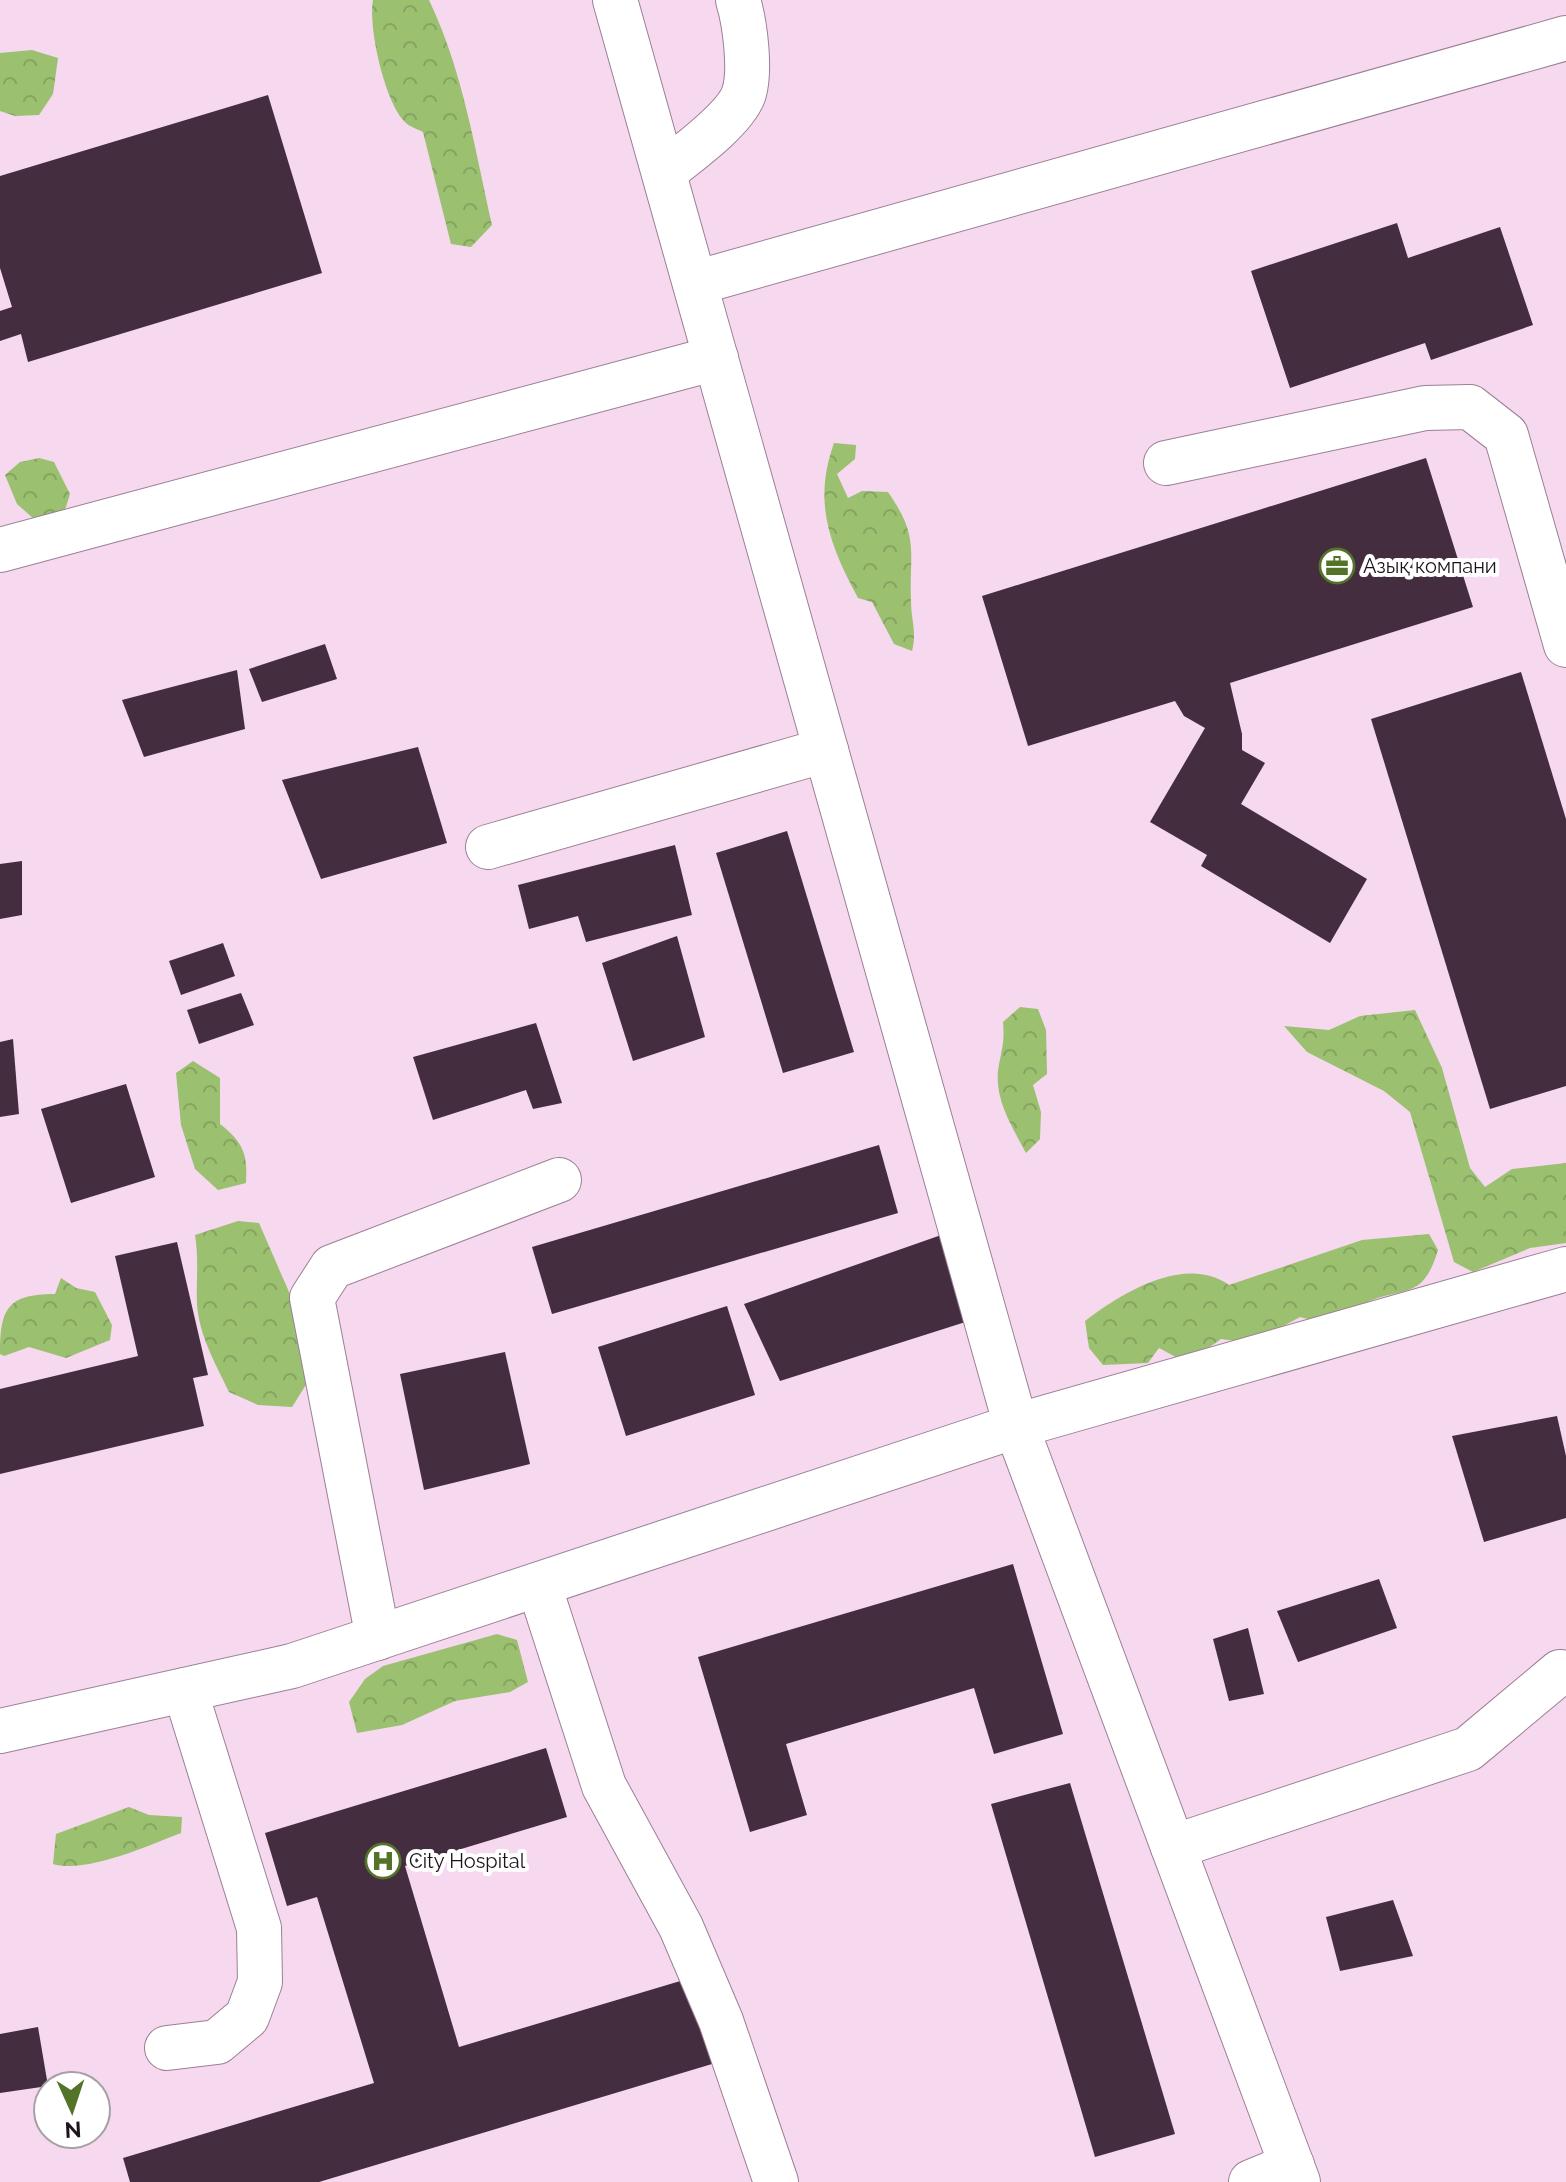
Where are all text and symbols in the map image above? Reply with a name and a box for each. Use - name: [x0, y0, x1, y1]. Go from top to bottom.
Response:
- office icon: Азық компани: [1318, 547, 1356, 585]
- place label: Азық компани: [1363, 554, 1497, 578]
- hospital icon: City Hospital: [364, 1842, 402, 1880]
- place label: City Hospital: [409, 1849, 526, 1873]
- north arrow: [32, 2070, 112, 2150]
- text: N: [64, 2117, 82, 2143]

